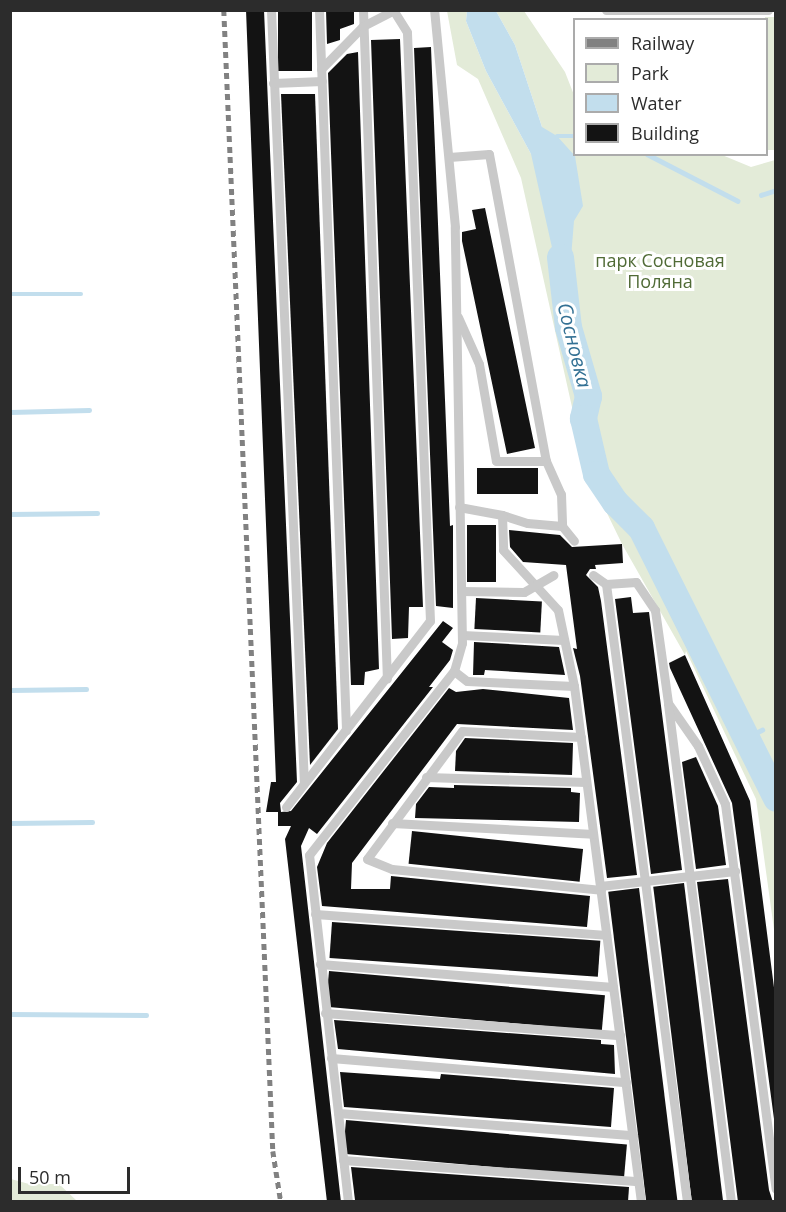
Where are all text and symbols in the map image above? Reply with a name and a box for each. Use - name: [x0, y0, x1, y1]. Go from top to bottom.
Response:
- legend: [573, 18, 768, 156]
- text: Railway: [631, 31, 694, 55]
- text: Park: [631, 61, 669, 85]
- text: Water: [631, 91, 682, 115]
- text: Building: [631, 121, 699, 145]
- park label: парк Сосновая Поляна: [595, 250, 725, 292]
- water label: Сосновка: [553, 300, 597, 390]
- scale bar: [21, 1155, 134, 1193]
- text: 50 m: [29, 1165, 71, 1189]

